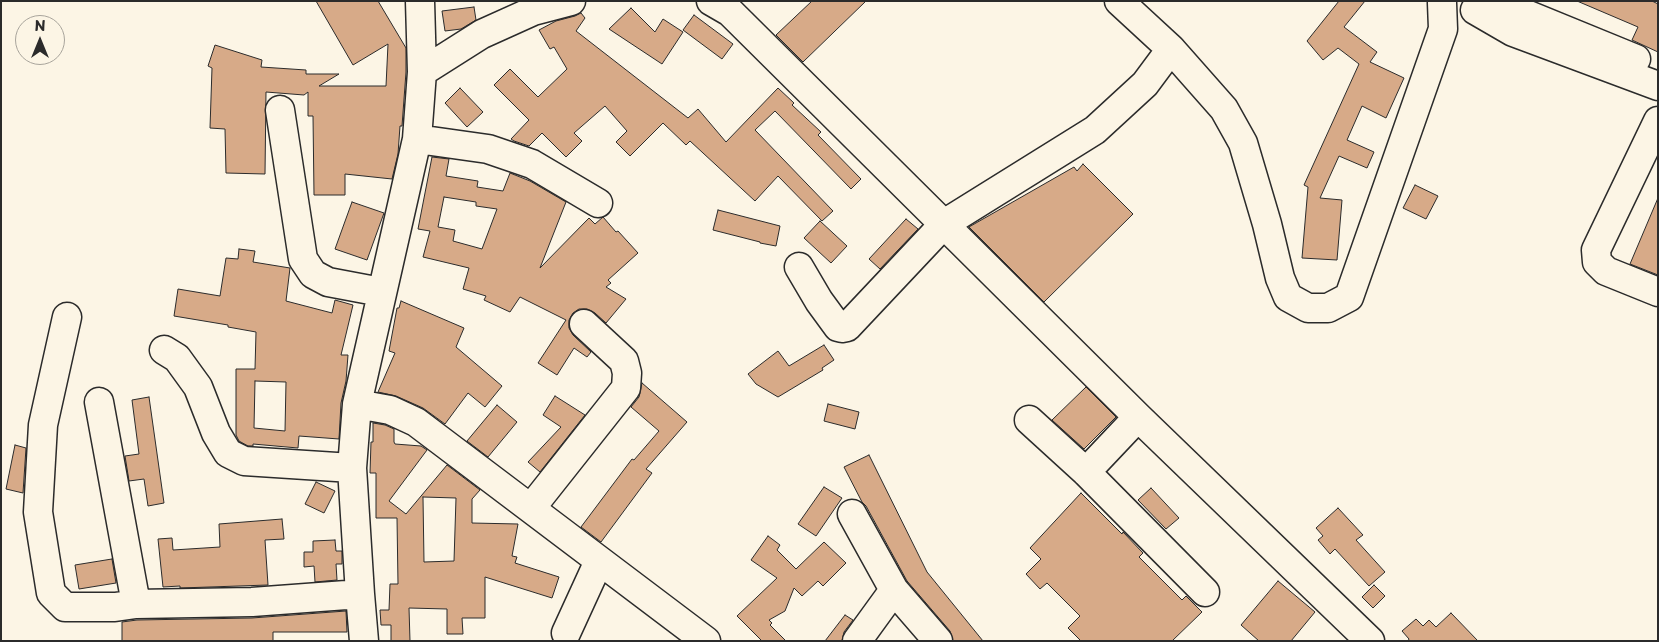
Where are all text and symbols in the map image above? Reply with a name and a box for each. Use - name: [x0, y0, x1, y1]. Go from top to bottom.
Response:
- north arrow: [15, 15, 65, 65]
- text: N: [34, 15, 46, 36]

